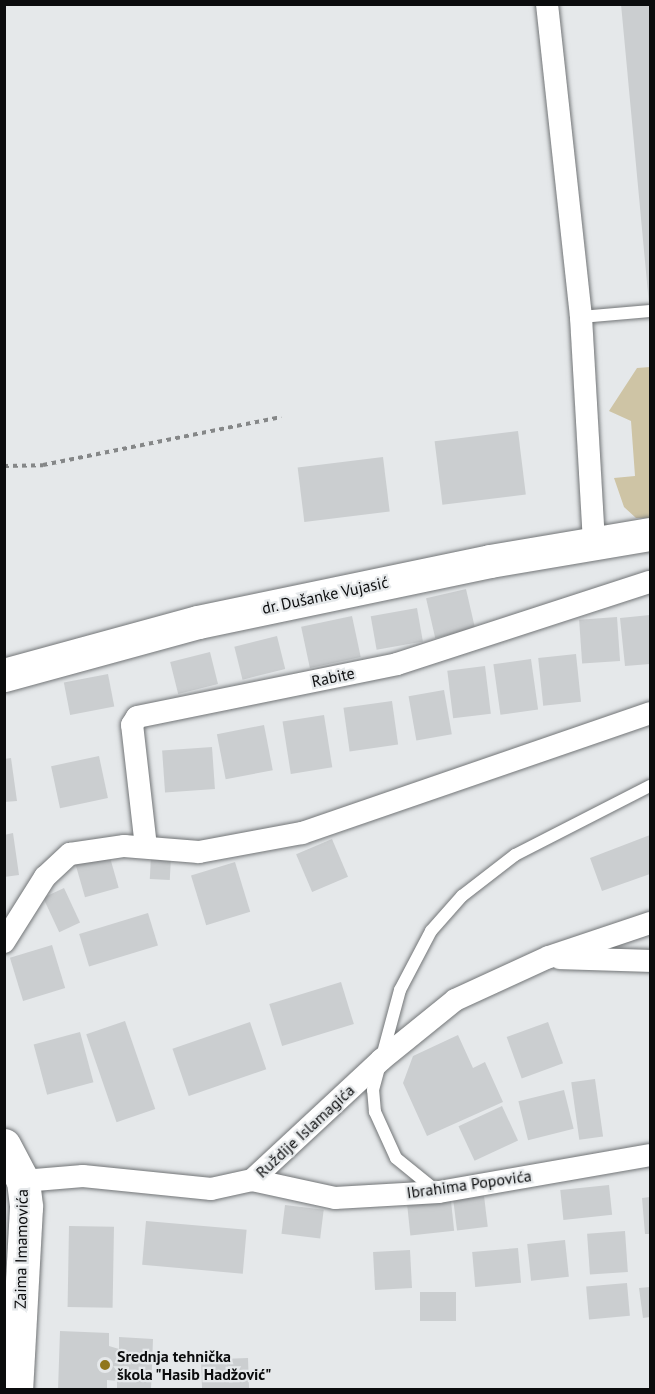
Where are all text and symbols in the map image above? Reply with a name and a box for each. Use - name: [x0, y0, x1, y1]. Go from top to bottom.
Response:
- street label: dr. Dušanke Vujasić: [259, 572, 391, 618]
- street label: Rabite: [310, 663, 356, 691]
- street label: Ruždije Islamagića: [252, 1080, 358, 1182]
- street label: Ibrahima Popovića: [405, 1166, 533, 1202]
- street label: Zaima Imamovića: [10, 1189, 32, 1309]
- place label: Srednja tehnička škola "Hasib Hadžović": [117, 1346, 273, 1384]
- marker: Srednja tehnička škola "Hasib Hadžović": [98, 1358, 112, 1372]

